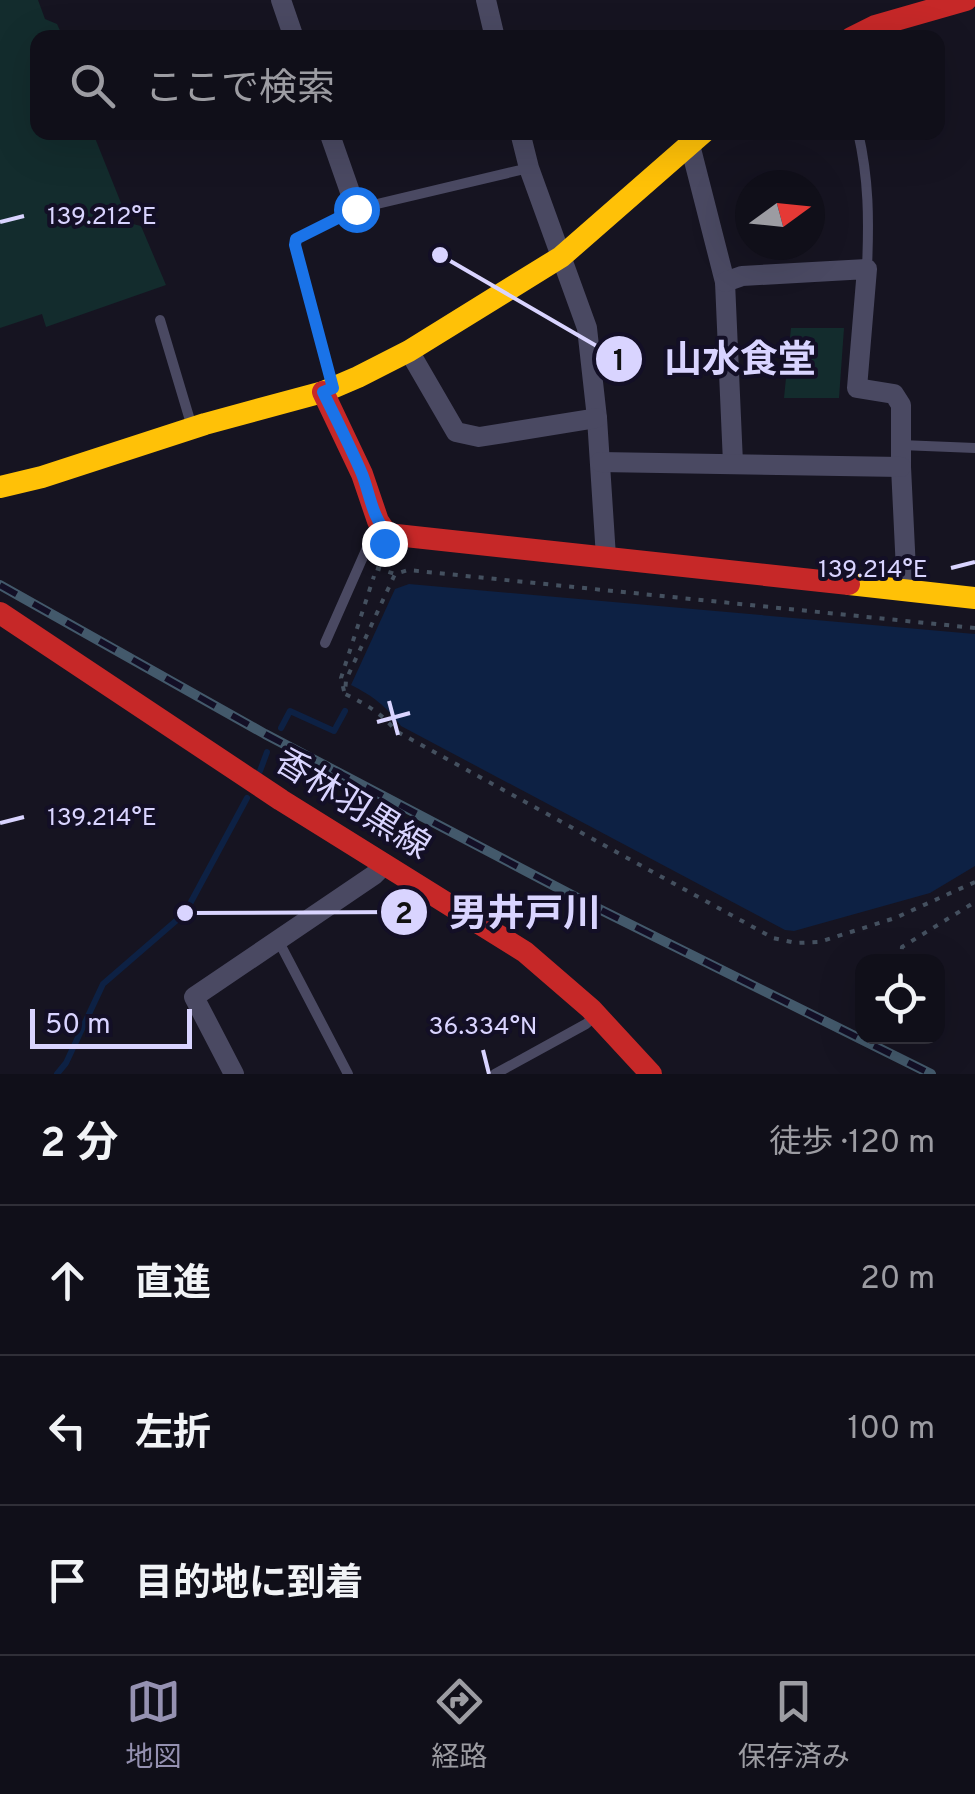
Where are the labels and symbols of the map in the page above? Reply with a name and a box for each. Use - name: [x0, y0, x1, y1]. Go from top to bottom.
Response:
- north arrow: [735, 170, 825, 260]
- route start: [334, 187, 380, 233]
- text: 139.212°E: [47, 202, 157, 234]
- callout: 山水食堂: [594, 325, 836, 393]
- text: 山水食堂: [664, 338, 816, 387]
- text: 1: [613, 344, 625, 381]
- route end: [362, 521, 408, 567]
- text: 139.214°E: [818, 555, 928, 587]
- street label: 香林羽黒線: [266, 741, 437, 871]
- text: 139.214°E: [47, 803, 157, 835]
- callout: 男井戸川: [379, 878, 621, 946]
- text: 男井戸川: [449, 892, 601, 941]
- text: 2: [395, 897, 413, 934]
- scale bar: [30, 1004, 192, 1048]
- text: 36.334°N: [428, 1012, 538, 1044]

